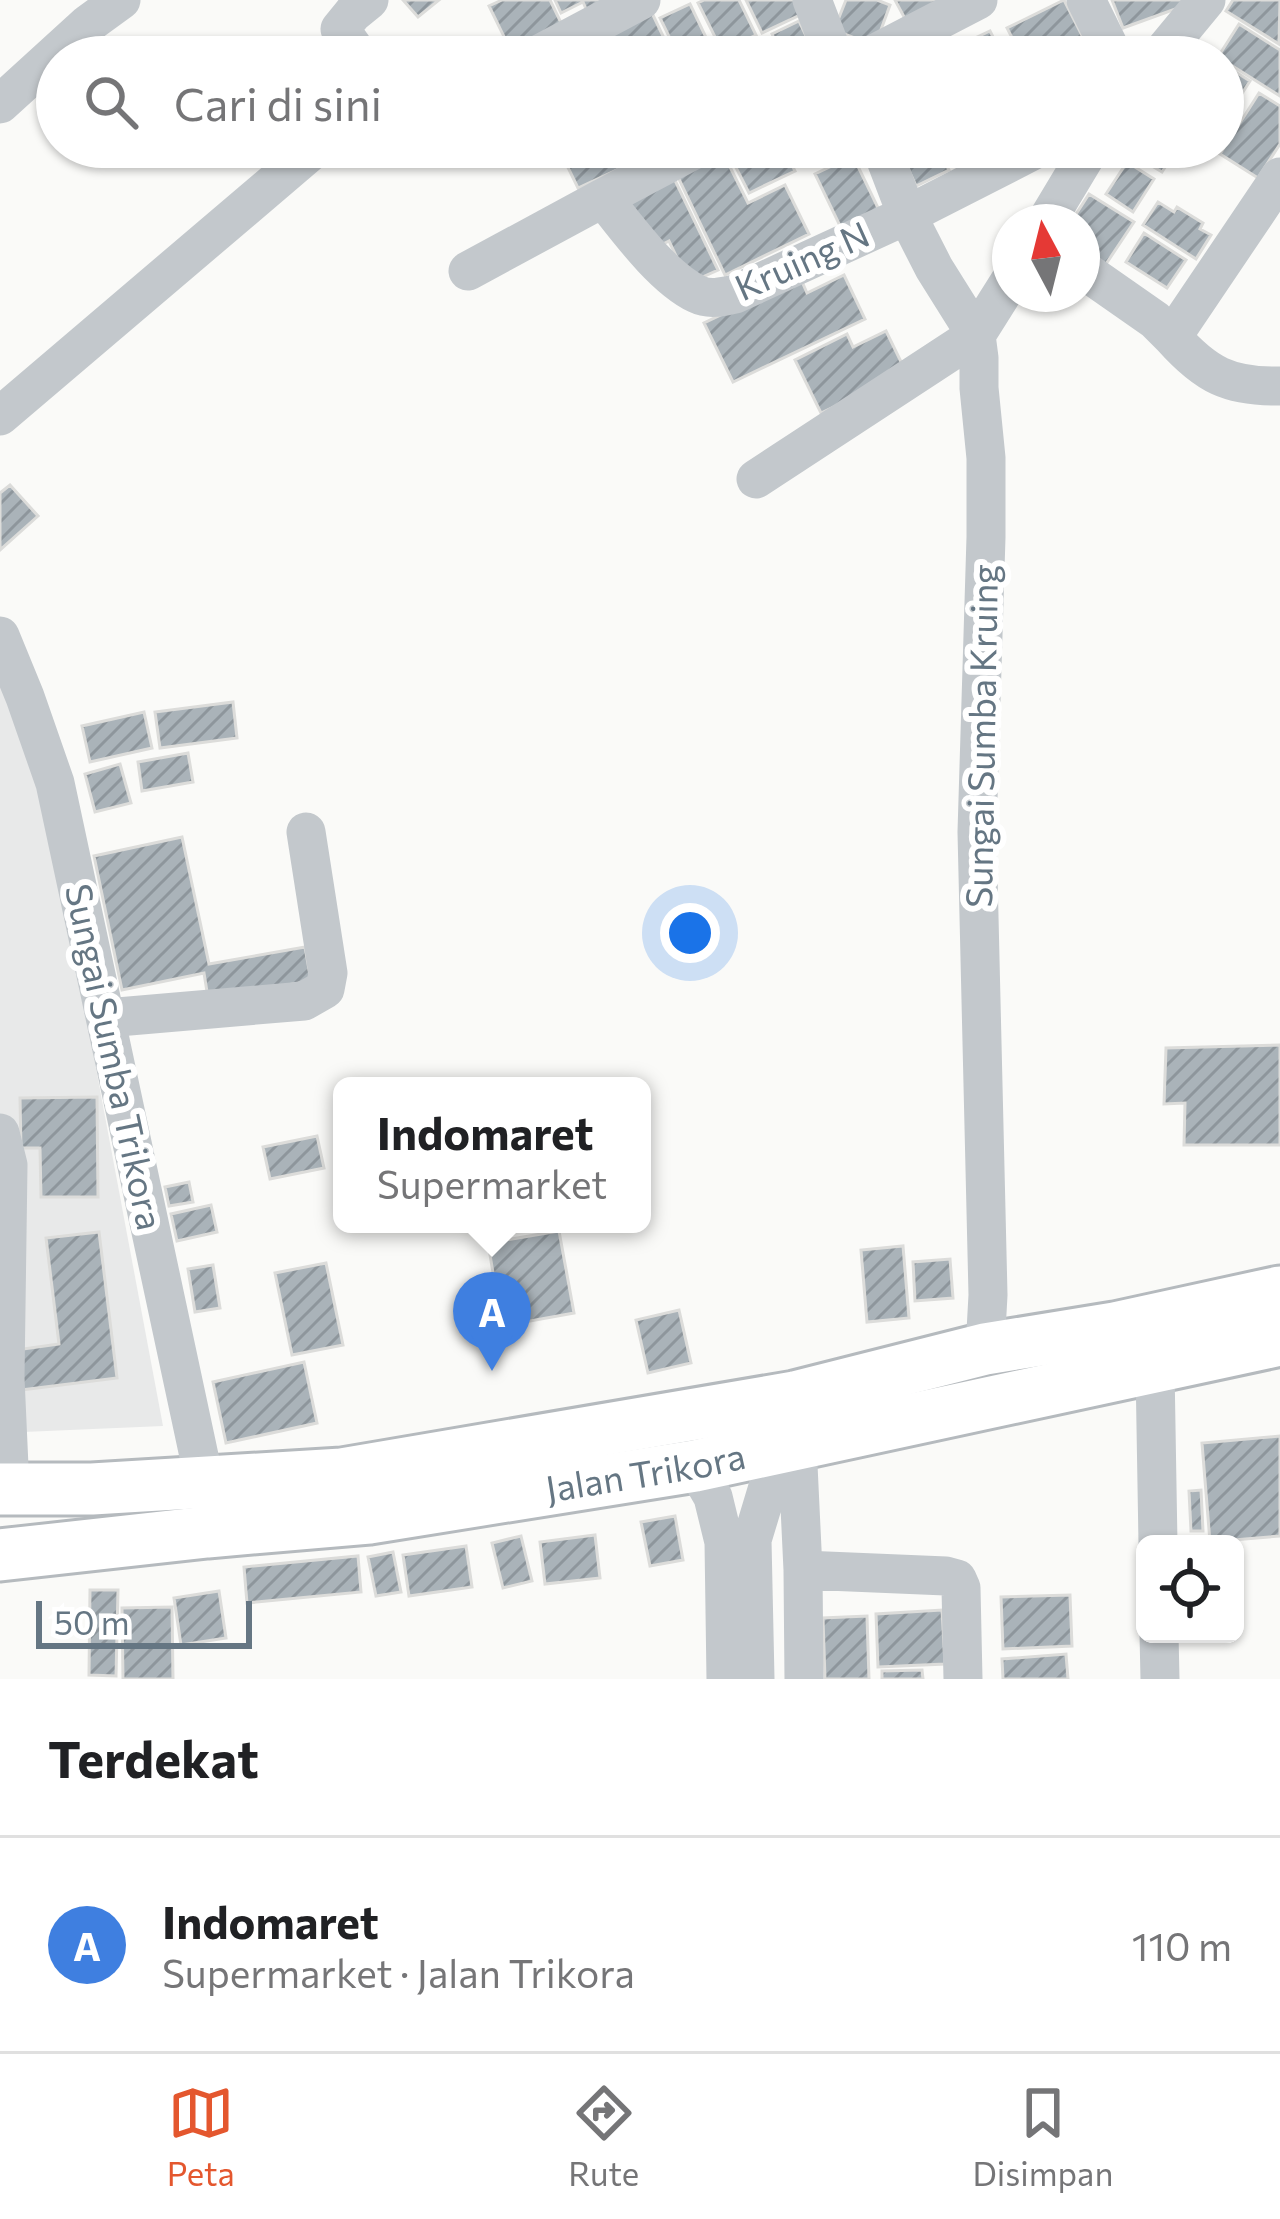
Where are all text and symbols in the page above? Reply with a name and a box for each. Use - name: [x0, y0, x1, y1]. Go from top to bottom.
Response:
- search box: [36, 36, 1244, 168]
- icon: search: [78, 69, 144, 135]
- text: Cari di sini: [174, 75, 382, 130]
- north arrow: [992, 204, 1100, 312]
- street label: Kruing N: [727, 210, 875, 308]
- street label: Sungai Sumba Kruing: [955, 564, 1005, 908]
- street label: Sungai Sumba Trikora: [58, 880, 174, 1234]
- your location: [660, 903, 720, 963]
- popup: [333, 1077, 651, 1233]
- text: Indomaret: [377, 1104, 594, 1159]
- text: Supermarket: [377, 1159, 607, 1207]
- pin: A: [453, 1272, 531, 1371]
- street label: Jalan Trikora: [542, 1432, 749, 1510]
- map controls: [1136, 1535, 1244, 1643]
- button: locate: [1136, 1535, 1244, 1643]
- scale bar: [36, 1595, 252, 1648]
- text: 50 m: [54, 1601, 130, 1642]
- text: Terdekat: [48, 1726, 259, 1789]
- text: Indomaret: [162, 1893, 379, 1948]
- text: A: [73, 1921, 101, 1969]
- text: 110 m: [1132, 1921, 1232, 1969]
- text: Supermarket · Jalan Trikora: [162, 1948, 635, 1996]
- tab: Peta: [167, 2080, 235, 2193]
- tab: Rute: [568, 2080, 639, 2193]
- tab: Disimpan: [973, 2080, 1113, 2193]

